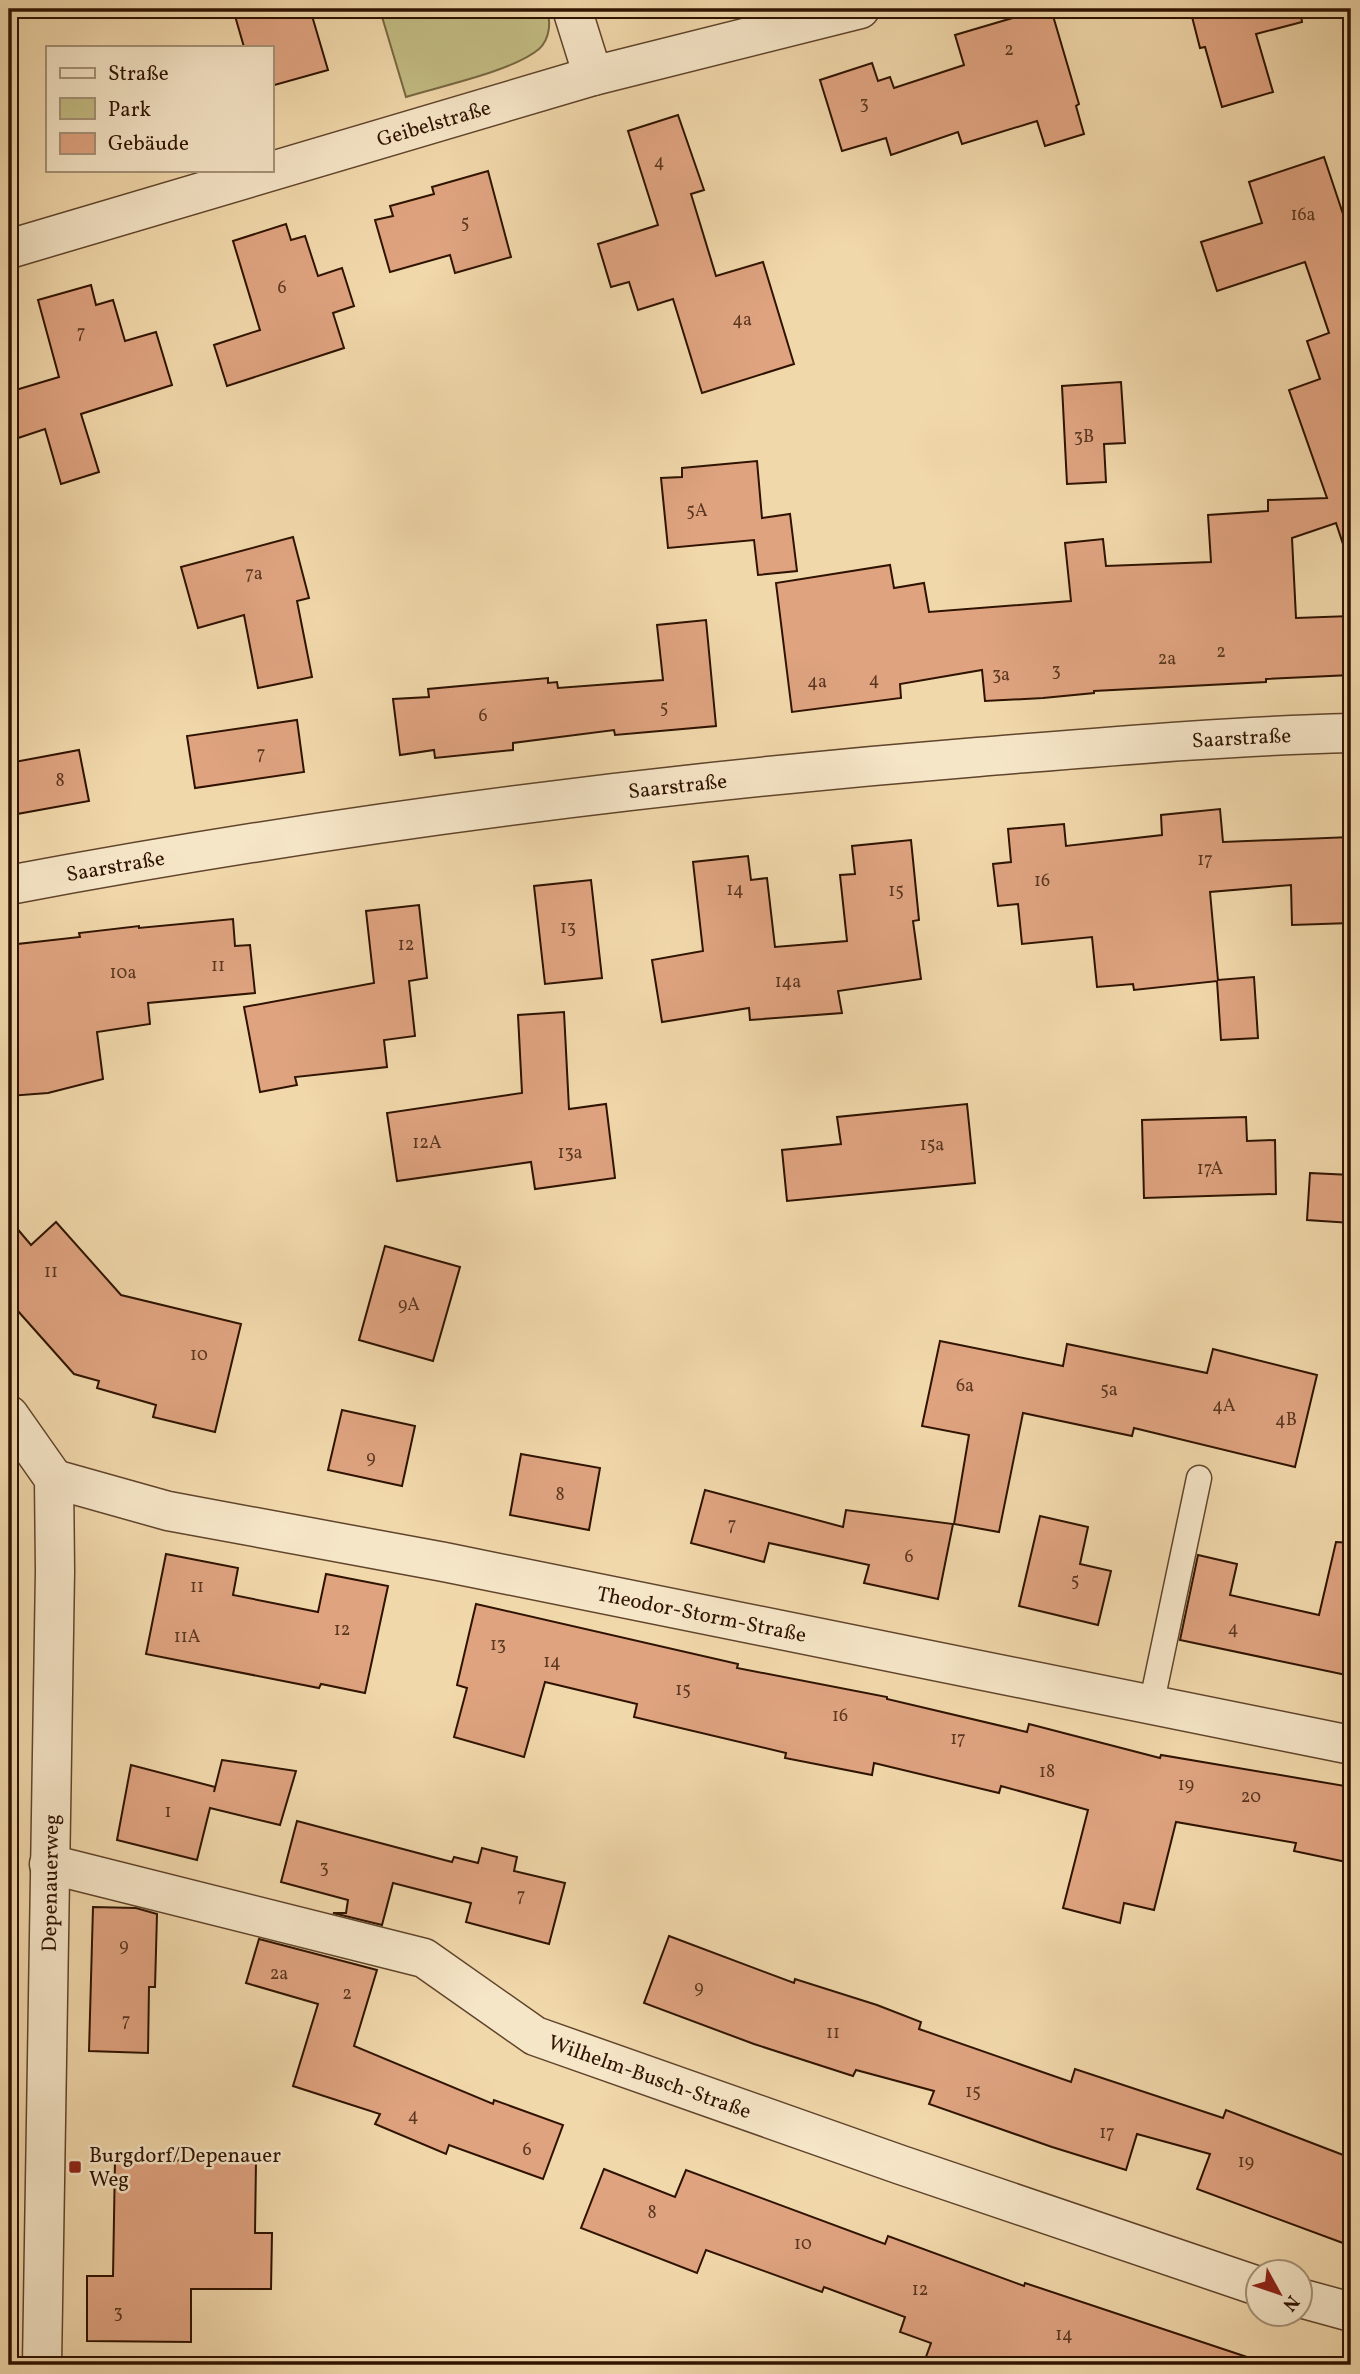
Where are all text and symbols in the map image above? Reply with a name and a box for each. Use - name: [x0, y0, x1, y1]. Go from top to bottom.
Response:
- house number: 2: [1004, 38, 1014, 63]
- legend: [46, 46, 273, 172]
- text: Straße: [108, 60, 169, 89]
- house number: 3: [859, 92, 869, 117]
- street label: Geibelstraße: [374, 94, 495, 155]
- text: Park: [108, 96, 151, 125]
- text: Gebäude: [108, 130, 189, 159]
- house number: 4: [654, 150, 664, 175]
- house number: 16a: [1290, 203, 1316, 228]
- house number: 5: [461, 211, 469, 236]
- house number: 6: [277, 276, 287, 301]
- house number: 4a: [732, 308, 752, 333]
- house number: 7: [77, 321, 85, 346]
- house number: 3B: [1074, 425, 1094, 450]
- house number: 5A: [686, 499, 708, 524]
- house number: 7a: [245, 562, 263, 587]
- house number: 2: [1216, 640, 1226, 665]
- house number: 2a: [1158, 647, 1176, 672]
- house number: 3: [1051, 659, 1061, 684]
- house number: 3a: [992, 663, 1010, 688]
- house number: 4: [869, 668, 879, 693]
- house number: 4a: [807, 670, 827, 695]
- house number: 5: [660, 696, 668, 721]
- house number: 6: [478, 704, 488, 729]
- street label: Saarstraße: [1191, 722, 1292, 757]
- house number: 7: [257, 742, 265, 767]
- street label: Saarstraße: [627, 767, 729, 807]
- house number: 8: [55, 769, 65, 794]
- street label: Saarstraße: [64, 845, 167, 890]
- house number: 17: [1197, 848, 1213, 873]
- house number: 16: [1034, 869, 1050, 894]
- house number: 14: [726, 878, 744, 903]
- house number: 15: [888, 879, 904, 904]
- house number: 13: [560, 916, 576, 941]
- house number: 12: [398, 933, 414, 958]
- house number: 11: [211, 954, 225, 979]
- house number: 10a: [110, 961, 136, 986]
- house number: 14a: [775, 970, 801, 995]
- house number: 12A: [412, 1131, 442, 1156]
- house number: 15a: [920, 1133, 944, 1158]
- house number: 13a: [557, 1141, 583, 1166]
- house number: 17A: [1197, 1157, 1224, 1182]
- house number: 11: [44, 1260, 58, 1285]
- house number: 9A: [398, 1293, 420, 1318]
- house number: 10: [190, 1343, 208, 1368]
- house number: 6a: [956, 1374, 974, 1399]
- house number: 5a: [1100, 1378, 1118, 1403]
- house number: 4A: [1212, 1394, 1236, 1419]
- house number: 4B: [1275, 1408, 1297, 1433]
- house number: 9: [366, 1446, 376, 1471]
- house number: 8: [555, 1483, 565, 1508]
- house number: 7: [728, 1513, 736, 1538]
- house number: 6: [904, 1545, 914, 1570]
- house number: 5: [1071, 1569, 1079, 1594]
- house number: 11: [190, 1575, 204, 1600]
- street label: Theodor-Storm-Straße: [594, 1580, 809, 1651]
- house number: 4: [1228, 1617, 1238, 1642]
- house number: 12: [334, 1618, 350, 1643]
- house number: 11A: [174, 1625, 201, 1650]
- house number: 13: [490, 1633, 506, 1658]
- house number: 14: [543, 1650, 561, 1675]
- house number: 15: [675, 1678, 691, 1703]
- house number: 16: [832, 1704, 848, 1729]
- house number: 17: [950, 1727, 966, 1752]
- house number: 18: [1039, 1760, 1055, 1785]
- house number: 19: [1178, 1773, 1194, 1798]
- house number: 20: [1241, 1785, 1261, 1810]
- house number: 1: [165, 1800, 171, 1825]
- street label: Depenauerweg: [36, 1814, 67, 1952]
- house number: 3: [319, 1856, 329, 1881]
- house number: 7: [517, 1884, 525, 1909]
- house number: 9: [119, 1934, 129, 1959]
- house number: 2a: [270, 1962, 288, 1987]
- house number: 9: [694, 1976, 704, 2001]
- house number: 2: [342, 1982, 352, 2007]
- house number: 7: [122, 2009, 130, 2034]
- house number: 11: [826, 2021, 840, 2046]
- street label: Wilhelm-Busch-Straße: [544, 2029, 755, 2127]
- house number: 15: [965, 2080, 981, 2105]
- house number: 4: [408, 2104, 418, 2129]
- house number: 17: [1099, 2121, 1115, 2146]
- house number: 6: [522, 2138, 532, 2163]
- place label: Burgdorf/Depenauer Weg: [89, 2142, 281, 2195]
- house number: 19: [1238, 2150, 1254, 2175]
- marker: Burgdorf/Depenauer Weg: [67, 2159, 83, 2175]
- house number: 8: [647, 2201, 657, 2226]
- house number: 10: [794, 2232, 812, 2257]
- north arrow: [1244, 2258, 1314, 2328]
- house number: 12: [912, 2278, 928, 2303]
- text: N: [1276, 2289, 1305, 2316]
- house number: 3: [113, 2301, 123, 2326]
- house number: 14: [1055, 2323, 1073, 2348]

